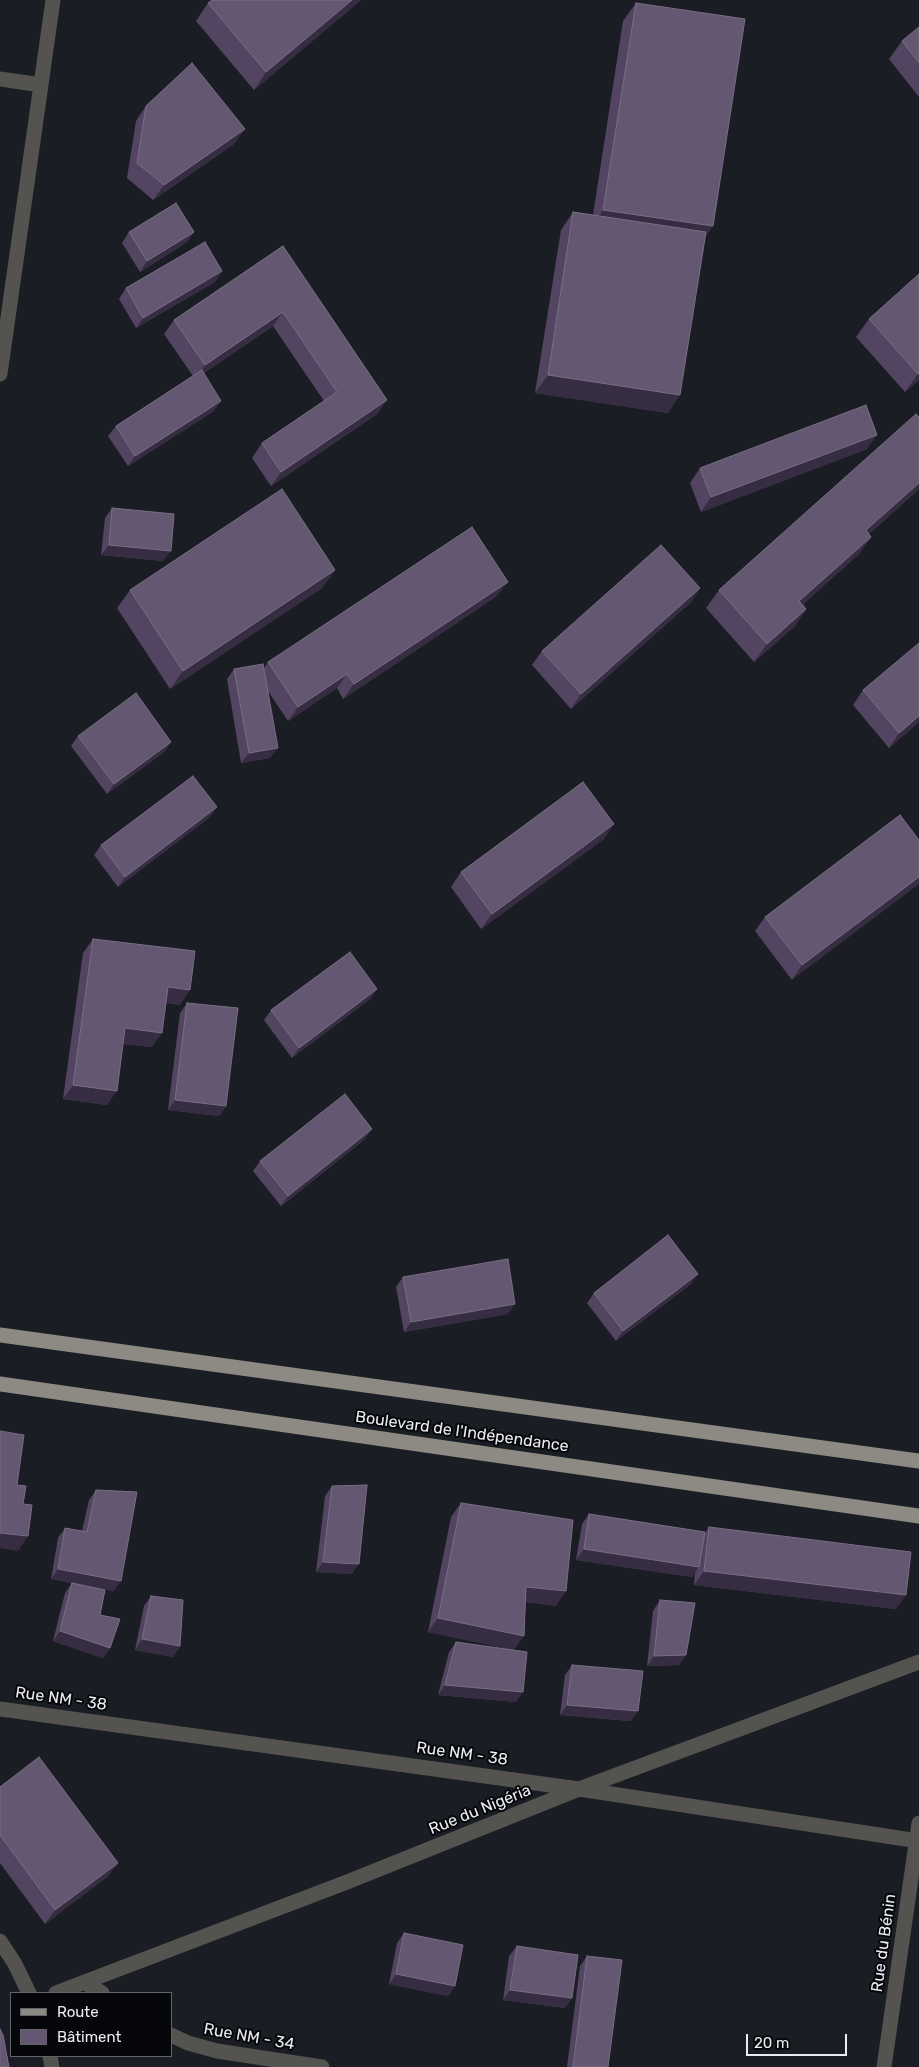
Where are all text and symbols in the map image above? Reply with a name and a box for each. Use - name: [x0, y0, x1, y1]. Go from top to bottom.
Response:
- street label: Boulevard de l'Indépendance: [354, 1408, 570, 1456]
- street label: Rue NM - 38: [14, 1683, 108, 1715]
- street label: Rue NM - 38: [415, 1738, 509, 1770]
- street label: Rue du Nigéria: [426, 1781, 534, 1839]
- street label: Rue du Bénin: [868, 1893, 900, 1993]
- legend: [10, 1992, 172, 2057]
- text: Route: [57, 2003, 99, 2021]
- street label: Rue NM - 34: [202, 2020, 296, 2054]
- scale bar: [749, 2024, 850, 2056]
- text: Bâtiment: [57, 2028, 121, 2046]
- text: 20 m: [754, 2034, 789, 2052]

